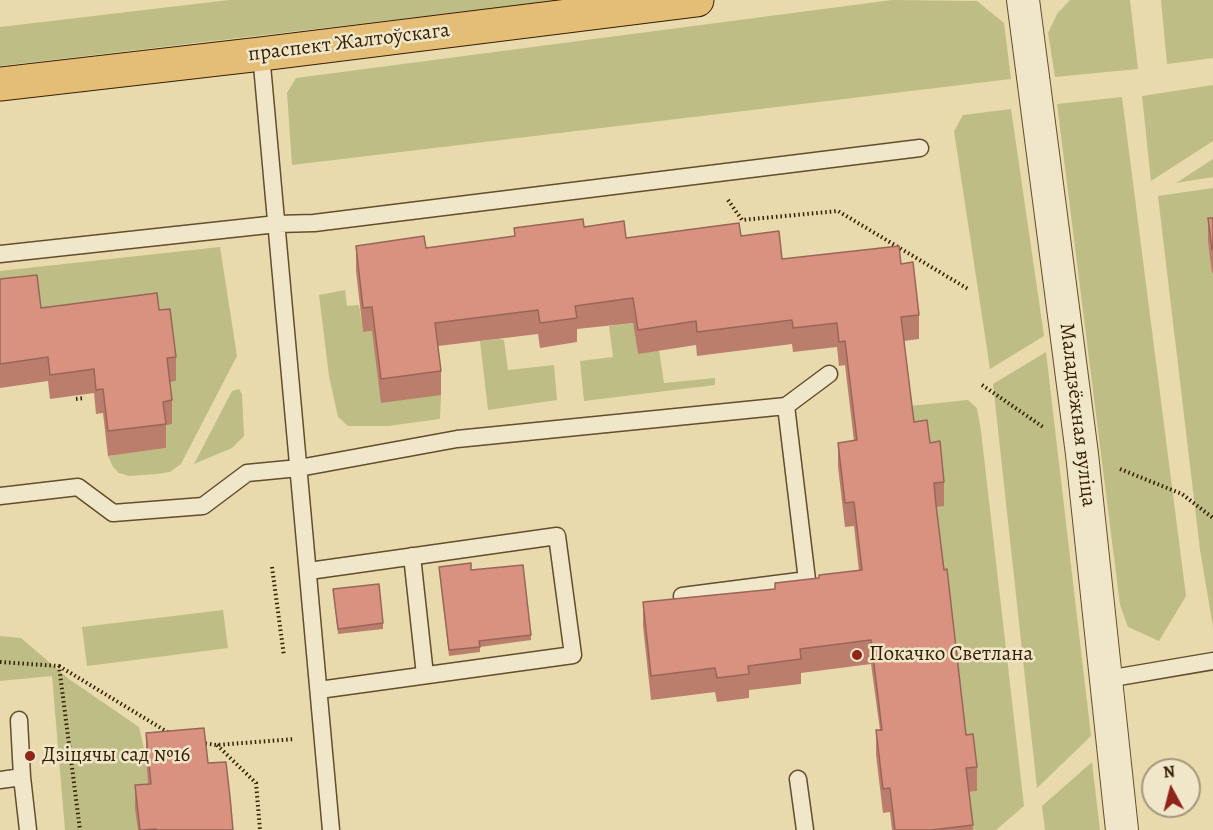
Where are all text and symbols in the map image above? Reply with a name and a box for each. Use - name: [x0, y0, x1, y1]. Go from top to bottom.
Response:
- street label: праспект Жалтоўскага: [247, 18, 451, 68]
- street label: Маладзёжная вуліца: [1053, 322, 1101, 508]
- place label: Покачко Светлана: [869, 642, 1033, 668]
- marker: Покачко Светлана: [850, 648, 864, 662]
- place label: Дзіцячы сад №16: [42, 743, 190, 769]
- marker: Дзіцячы сад №16: [23, 749, 37, 763]
- north arrow: [1141, 758, 1201, 818]
- text: N: [1162, 760, 1176, 784]

